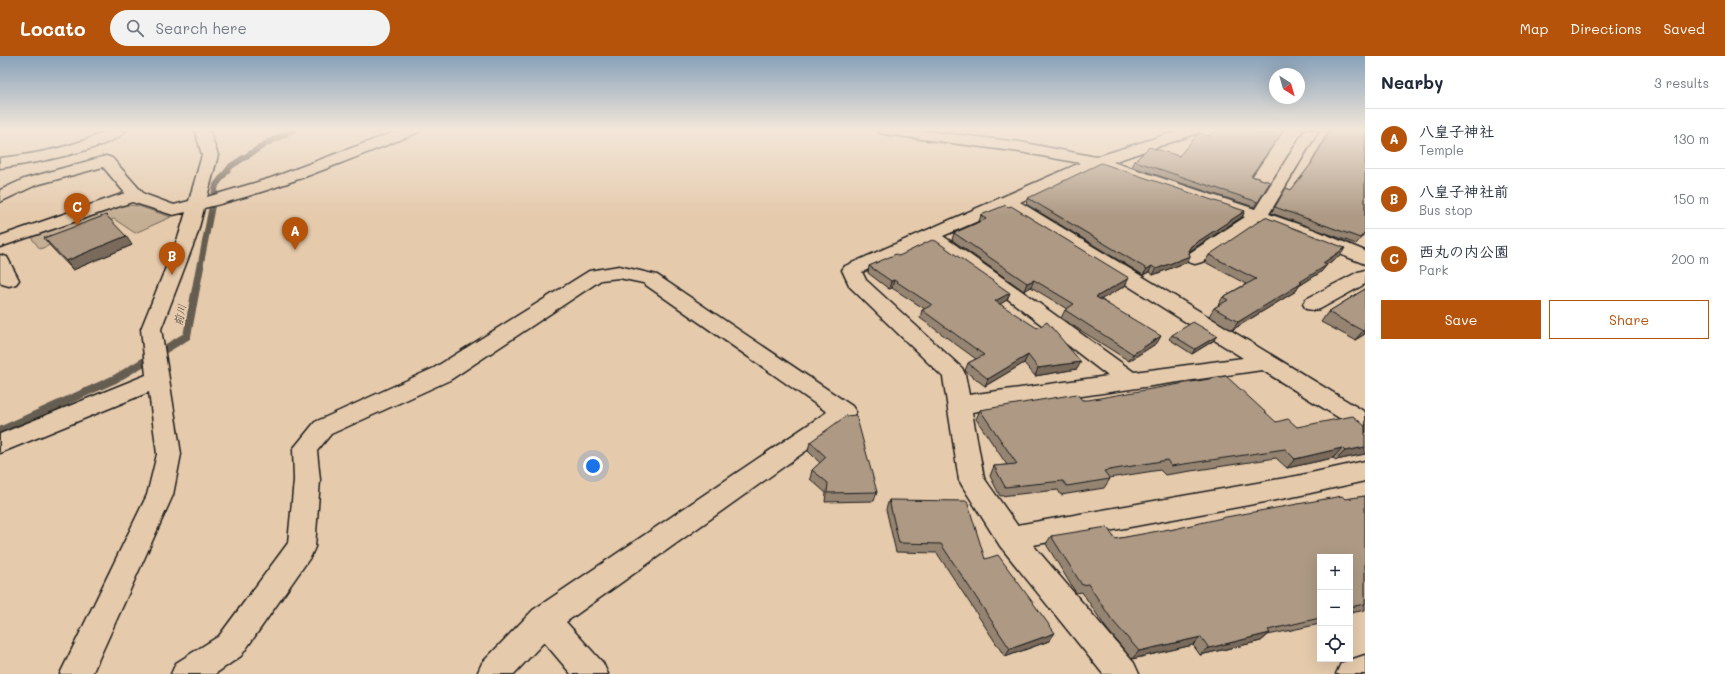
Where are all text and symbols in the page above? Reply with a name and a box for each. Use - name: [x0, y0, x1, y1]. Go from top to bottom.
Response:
- search box: [110, 10, 390, 46]
- text: Locato: [20, 16, 86, 41]
- icon: search: [124, 17, 146, 39]
- text: Search here: [156, 18, 247, 38]
- text: Map: [1520, 19, 1548, 38]
- text: Directions: [1570, 19, 1641, 38]
- text: Saved: [1663, 19, 1705, 38]
- north arrow: [1269, 68, 1305, 104]
- text: Nearby: [1381, 71, 1443, 93]
- text: 3 results: [1654, 74, 1709, 91]
- text: 八皇子神社: [1419, 121, 1494, 141]
- text: A: [1389, 130, 1399, 147]
- text: 130 m: [1673, 130, 1709, 147]
- text: Temple: [1419, 141, 1464, 158]
- text: 八皇子神社前: [1419, 181, 1509, 201]
- text: B: [1390, 190, 1398, 207]
- text: 150 m: [1673, 190, 1709, 207]
- pin: C: [64, 193, 90, 226]
- text: Bus stop: [1419, 201, 1472, 218]
- pin: A: [282, 217, 308, 250]
- text: 西丸の内公園: [1419, 241, 1509, 261]
- pin: B: [159, 242, 185, 275]
- text: C: [1389, 250, 1399, 267]
- text: 200 m: [1671, 250, 1709, 267]
- text: Park: [1419, 261, 1448, 278]
- button: Save: [1381, 300, 1541, 339]
- button: Share: [1549, 300, 1709, 339]
- water label: 前川: [170, 303, 189, 327]
- your location: [583, 456, 603, 476]
- map controls: [1317, 554, 1353, 662]
- button: +: [1317, 554, 1353, 590]
- button: −: [1317, 590, 1353, 626]
- button: locate: [1317, 626, 1353, 662]

